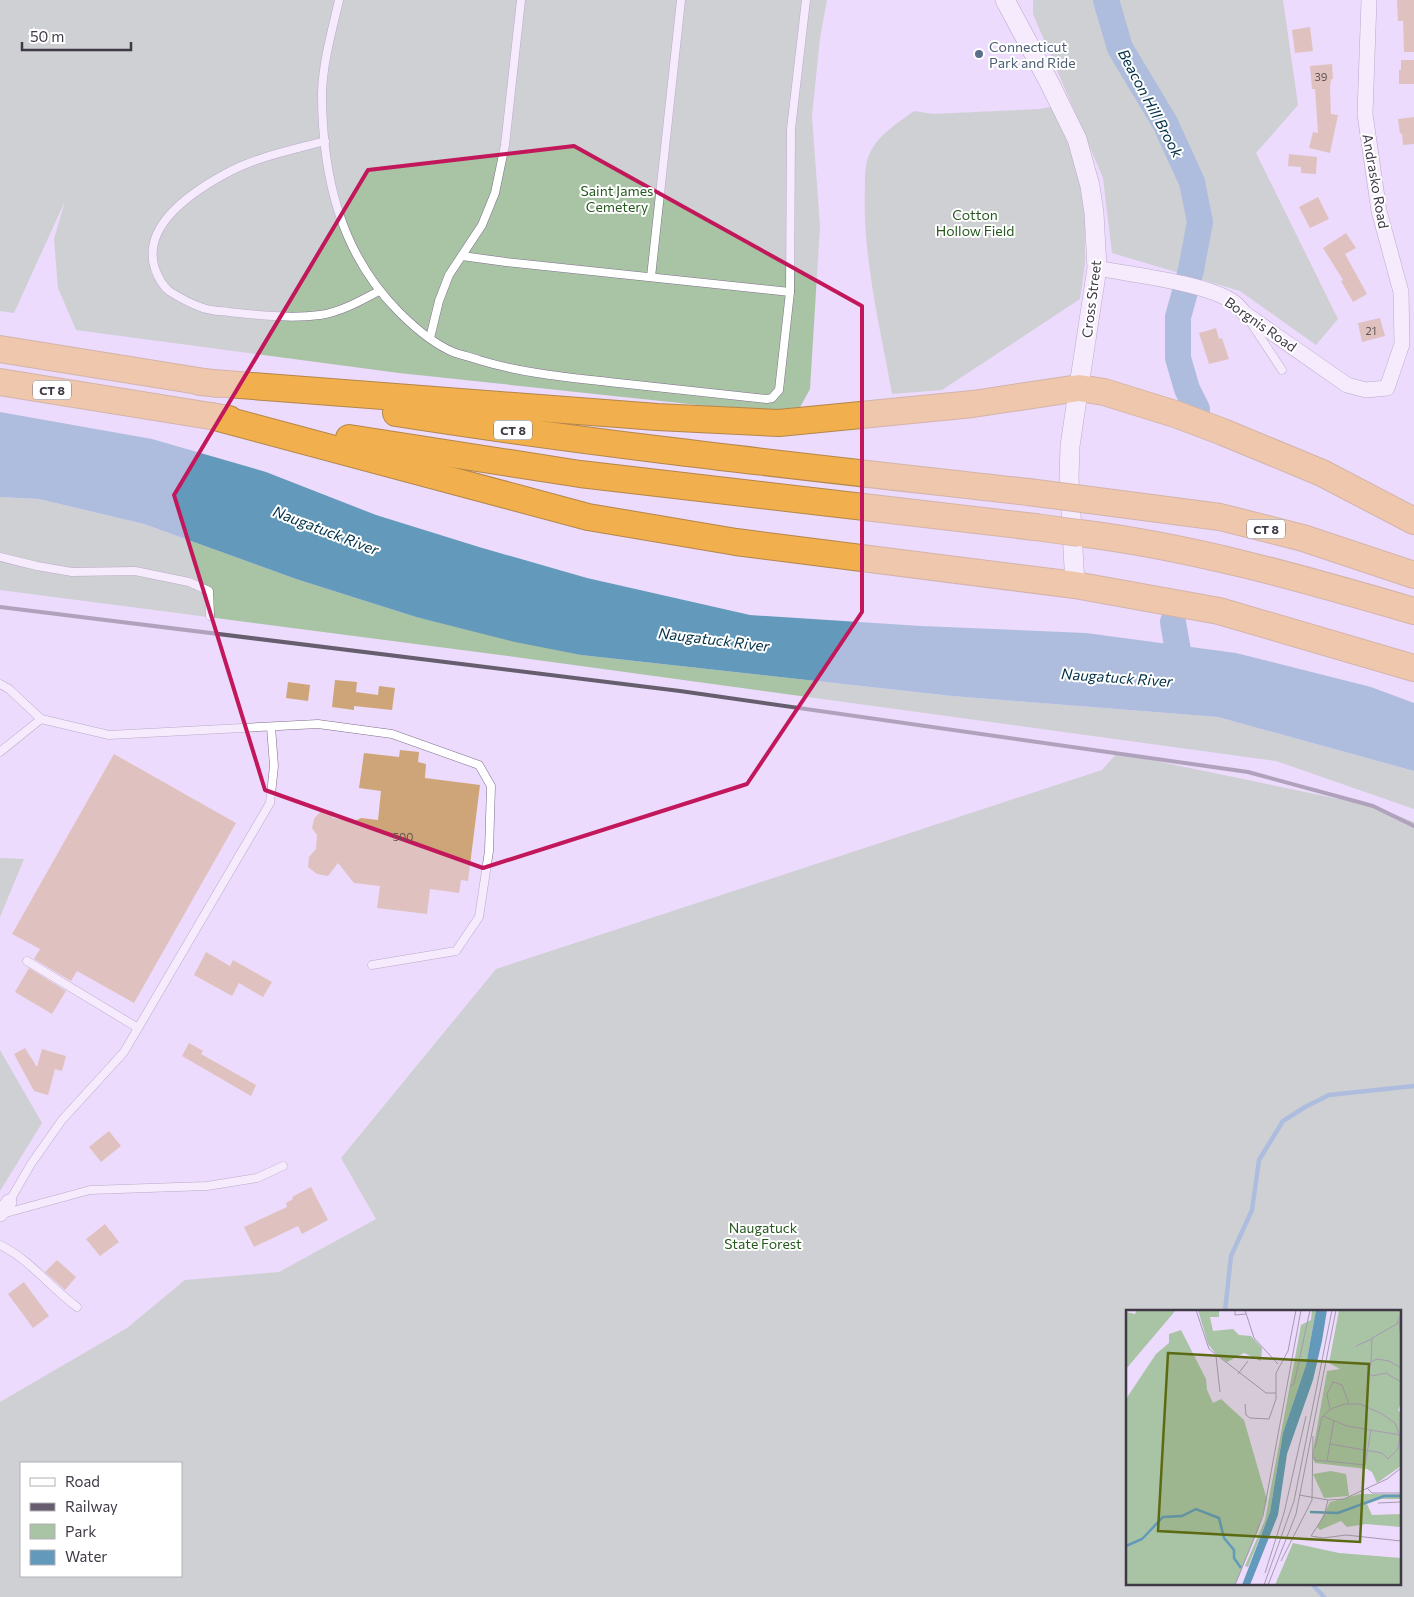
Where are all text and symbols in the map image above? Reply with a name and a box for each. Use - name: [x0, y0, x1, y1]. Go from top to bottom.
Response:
- scale bar: [22, 20, 131, 52]
- text: 50 m: [30, 27, 64, 45]
- place label: Connecticut Park and Ride: [989, 38, 1076, 71]
- water label: Beacon Hill Brook: [1115, 46, 1188, 161]
- marker: Connecticut Park and Ride: [973, 48, 985, 60]
- house number: 39: [1315, 70, 1328, 83]
- street label: Andrasko Road: [1359, 132, 1393, 230]
- park label: Saint James Cemetery: [581, 182, 653, 215]
- park label: Cotton Hollow Field: [936, 206, 1014, 239]
- street label: Cross Street: [1078, 259, 1104, 339]
- street label: Borgnis Road: [1222, 293, 1300, 355]
- house number: 21: [1366, 324, 1376, 337]
- road number: CT 8: [33, 380, 71, 400]
- road number: CT 8: [494, 420, 532, 440]
- water label: Naugatuck River: [271, 502, 382, 559]
- road number: CT 8: [1247, 520, 1285, 538]
- water label: Naugatuck River: [657, 623, 772, 655]
- water label: Naugatuck River: [1061, 664, 1174, 690]
- house number: 500: [393, 830, 413, 843]
- park label: Naugatuck State Forest: [724, 1219, 802, 1252]
- inset map: [1126, 1310, 1402, 1584]
- legend: [20, 1462, 182, 1577]
- text: Road: [65, 1472, 100, 1490]
- text: Railway: [65, 1497, 118, 1515]
- text: Park: [65, 1522, 96, 1540]
- text: Water: [65, 1547, 107, 1565]

